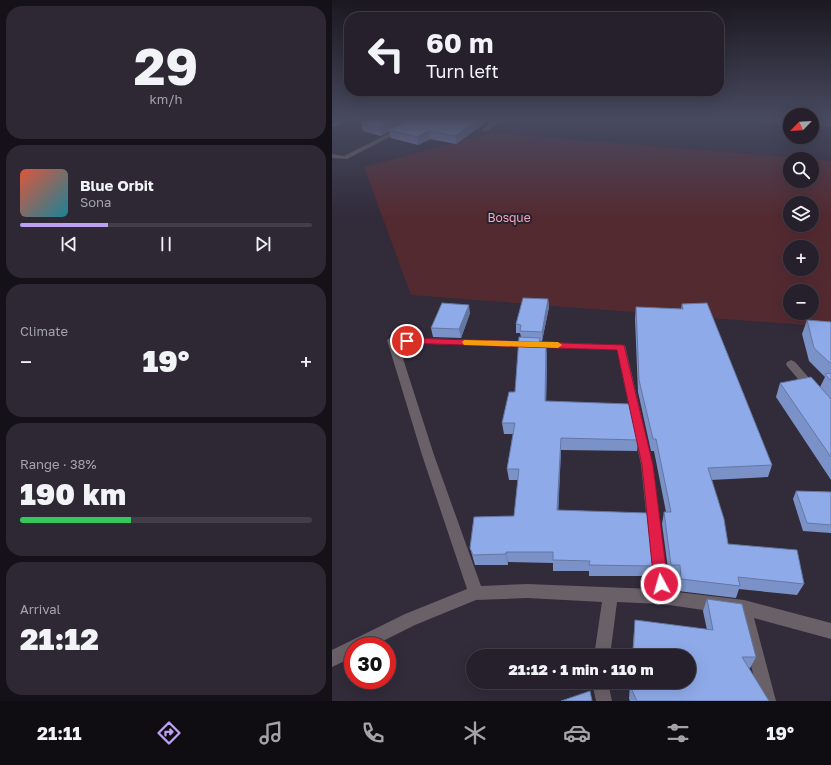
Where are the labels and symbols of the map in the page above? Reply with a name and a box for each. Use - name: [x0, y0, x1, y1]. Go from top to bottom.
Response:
- north arrow: [783, 108, 819, 144]
- park label: Bosque: [487, 210, 531, 225]
- pin: [390, 324, 424, 358]
- position arrow: [640, 563, 682, 605]
- speed limit sign: 30: [344, 637, 396, 689]

